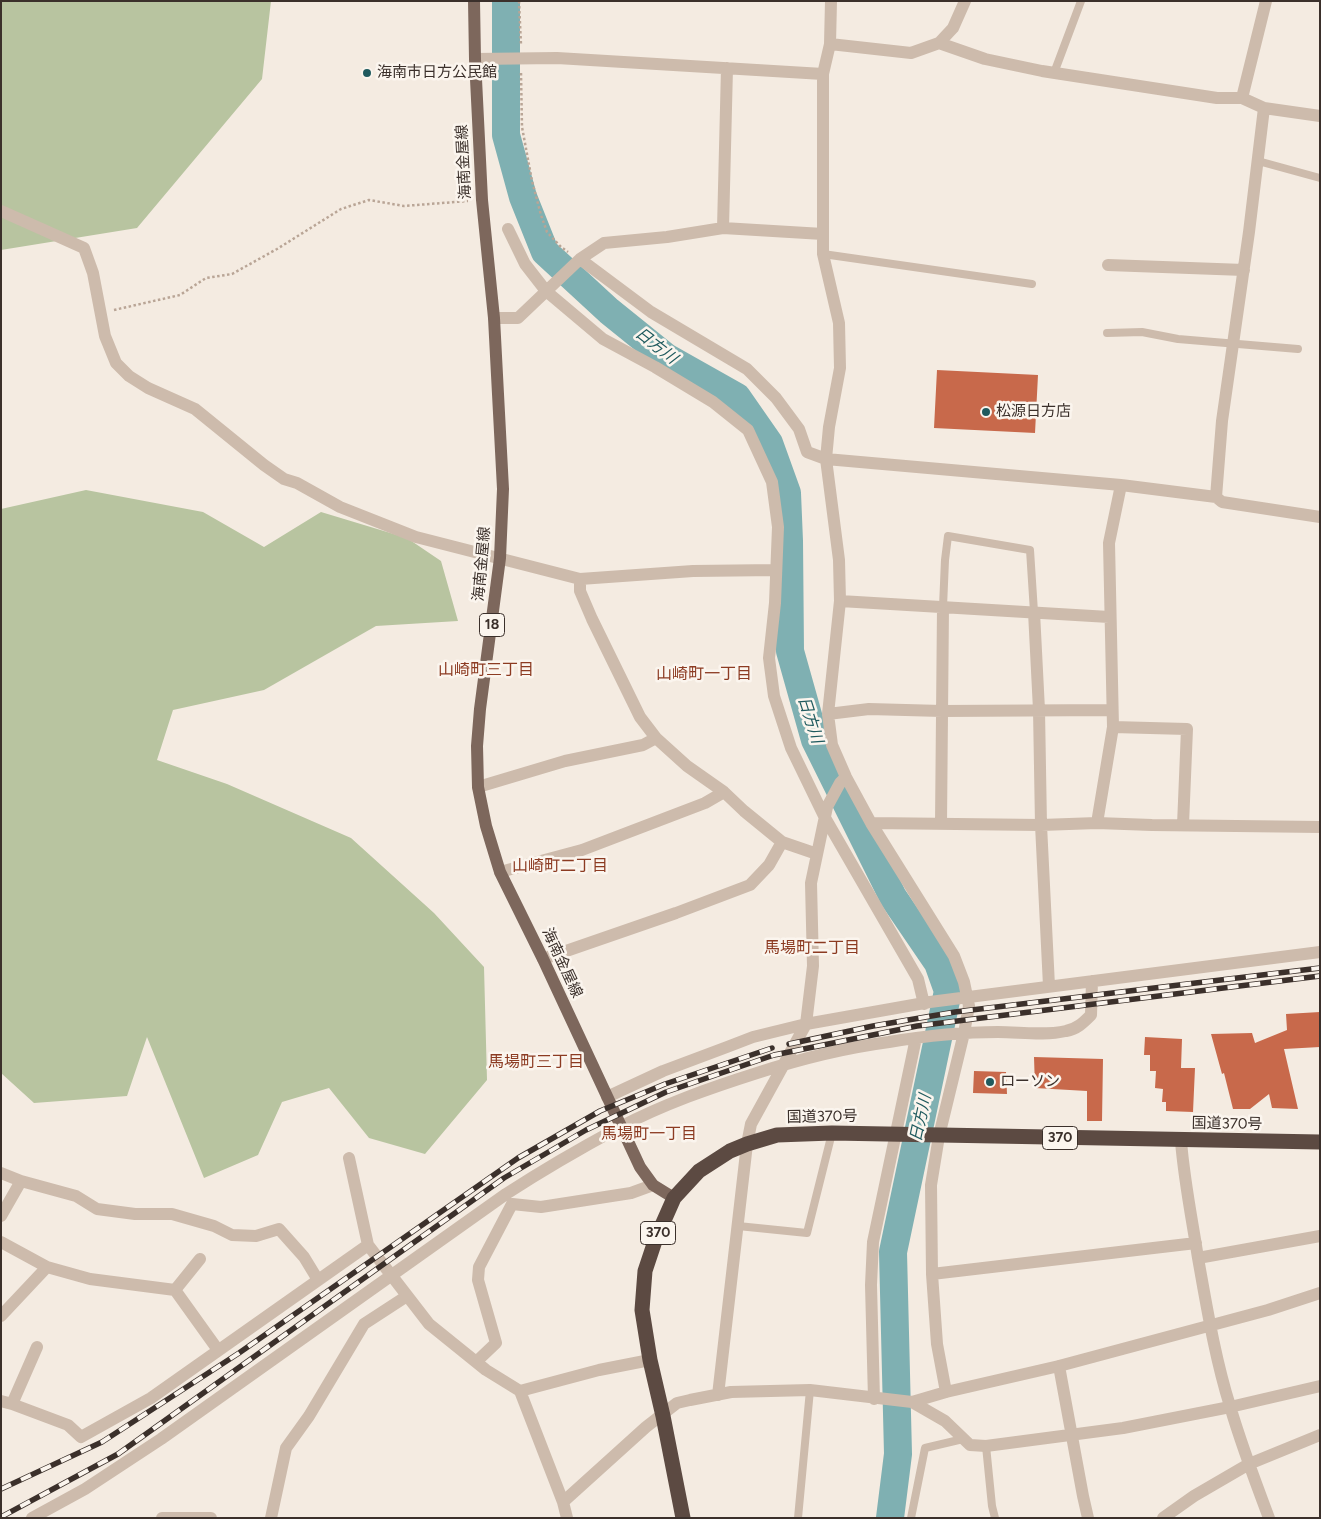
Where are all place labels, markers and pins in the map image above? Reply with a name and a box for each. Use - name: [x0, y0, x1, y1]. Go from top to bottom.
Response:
- place label: 海南市日方公民館: [377, 64, 497, 82]
- marker: 海南市日方公民館: [361, 67, 373, 79]
- place label: 松源日方店: [996, 403, 1071, 421]
- marker: 松源日方店: [980, 406, 992, 418]
- place label: ローソン: [1000, 1073, 1060, 1091]
- marker: ローソン: [984, 1076, 996, 1088]

